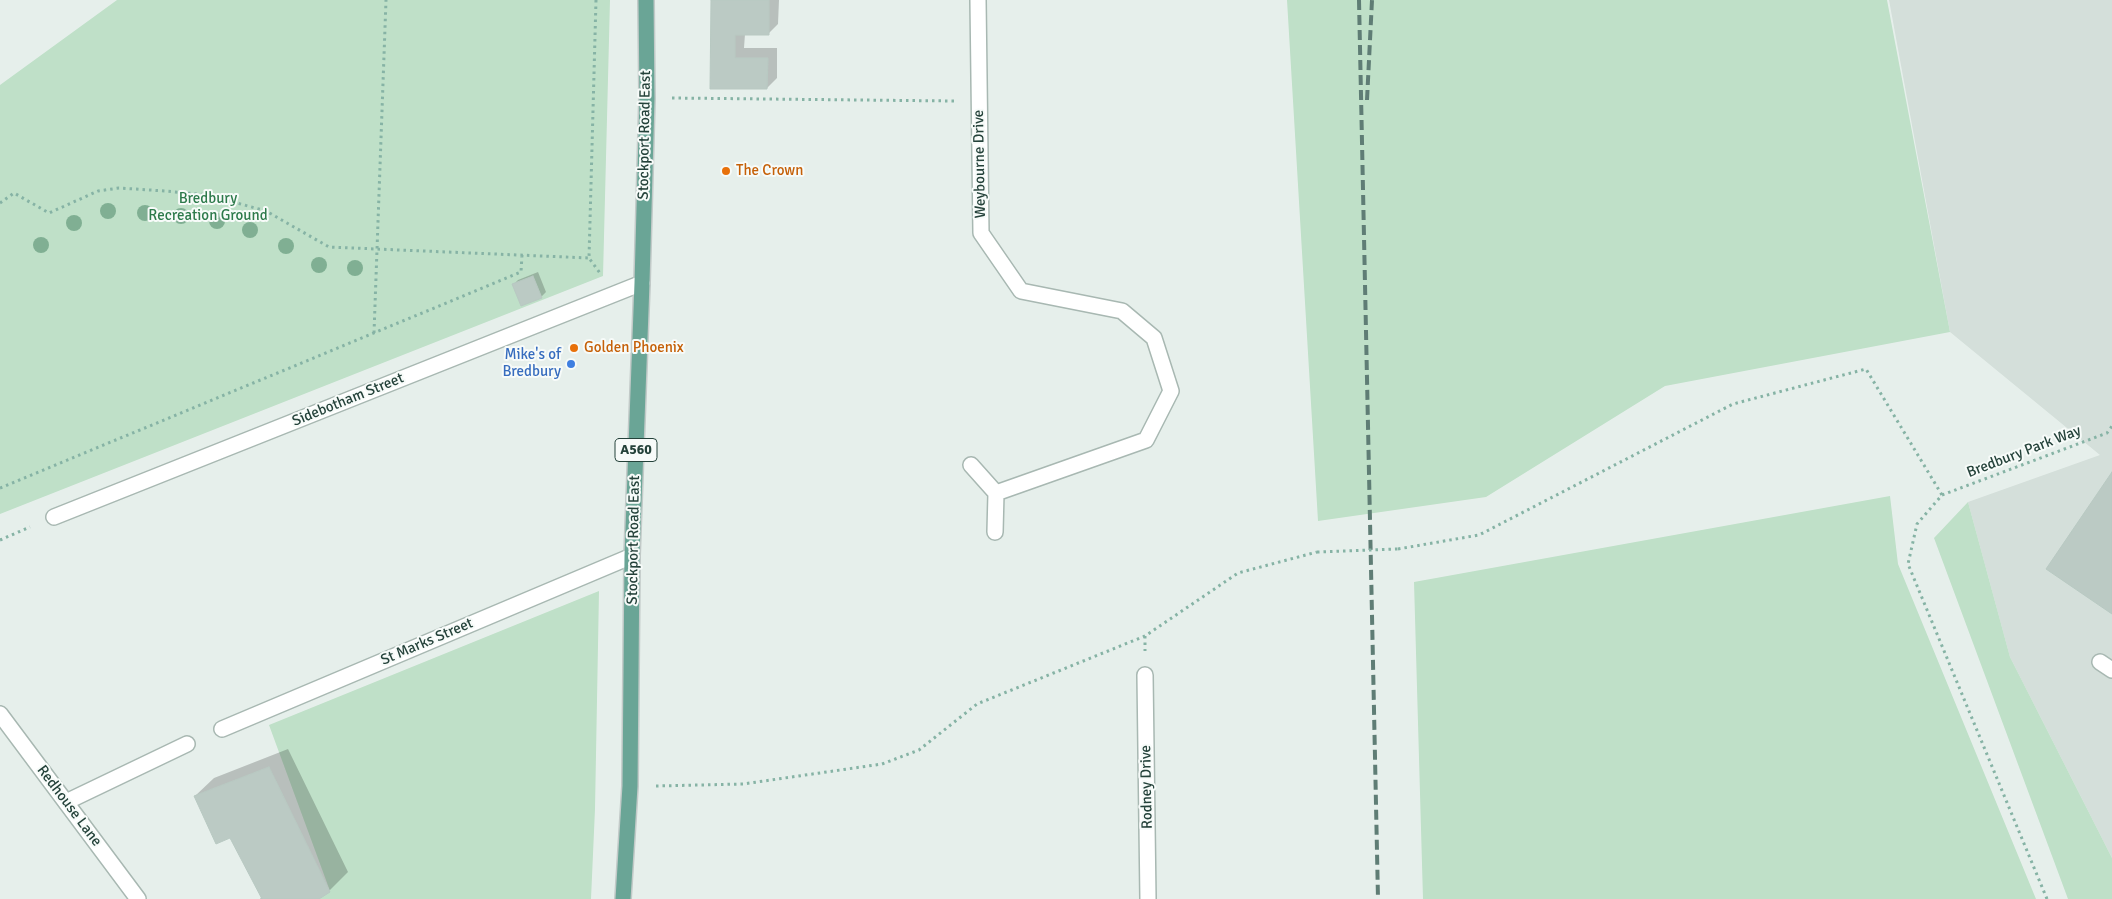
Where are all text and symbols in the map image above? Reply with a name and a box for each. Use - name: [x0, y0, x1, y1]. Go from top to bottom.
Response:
- street label: Stockport Road East: [635, 70, 655, 200]
- street label: Weybourne Drive: [970, 110, 990, 218]
- place label: The Crown: [736, 162, 803, 180]
- marker: The Crown: [720, 165, 732, 177]
- park label: Bredbury Recreation Ground: [148, 190, 268, 225]
- place label: Golden Phoenix: [584, 339, 684, 357]
- marker: Golden Phoenix: [568, 342, 580, 354]
- place label: Mike's of Bredbury: [502, 346, 561, 381]
- marker: Mike's of Bredbury: [565, 358, 577, 370]
- street label: Sidebotham Street: [290, 369, 406, 431]
- street label: Bredbury Park Way: [1964, 422, 2084, 482]
- road number: A560: [615, 438, 657, 462]
- street label: Stockport Road East: [624, 475, 644, 605]
- street label: St Marks Street: [378, 614, 476, 670]
- street label: Rodney Drive: [1137, 745, 1157, 829]
- street label: Redhouse Lane: [33, 762, 105, 850]

